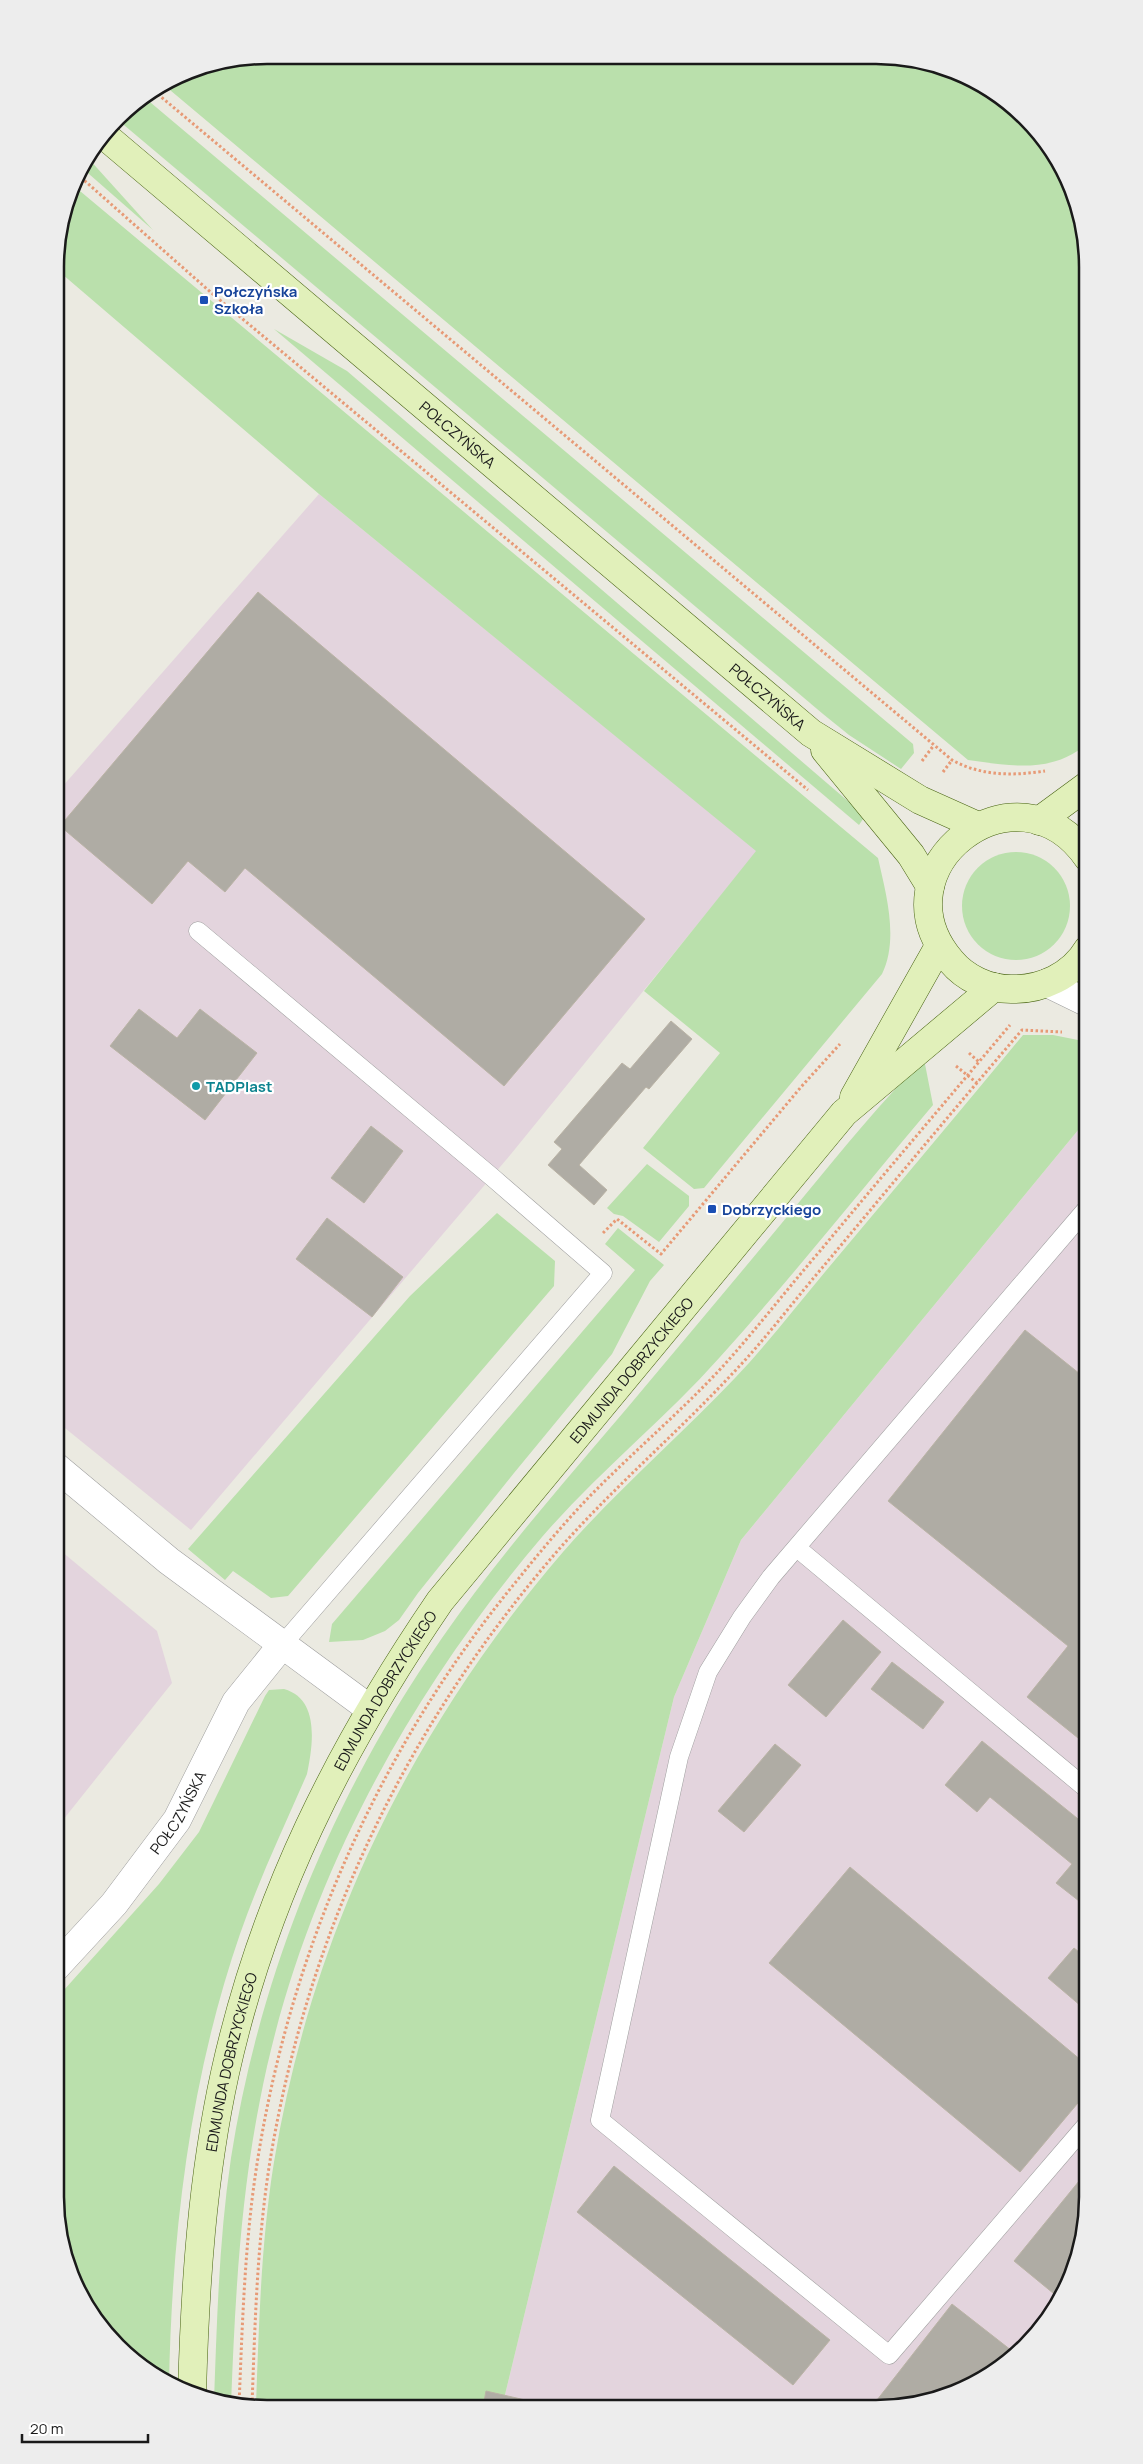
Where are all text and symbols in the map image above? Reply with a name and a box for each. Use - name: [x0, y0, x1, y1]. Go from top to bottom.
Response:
- place label: Połczyńska Szkoła: [214, 281, 297, 319]
- marker: Połczyńska Szkoła: [198, 294, 210, 306]
- street label: POŁCZYŃSKA: [415, 396, 501, 473]
- street label: POŁCZYŃSKA: [725, 658, 811, 735]
- place label: TADPlast: [206, 1076, 272, 1097]
- marker: TADPlast: [190, 1080, 202, 1092]
- place label: Dobrzyckiego: [722, 1199, 821, 1220]
- marker: Dobrzyckiego: [706, 1203, 718, 1215]
- street label: EDMUNDA DOBRZYCKIEGO: [565, 1292, 698, 1447]
- street label: EDMUNDA DOBRZYCKIEGO: [328, 1606, 441, 1774]
- street label: POŁCZYŃSKA: [145, 1767, 211, 1858]
- street label: EDMUNDA DOBRZYCKIEGO: [200, 1970, 262, 2153]
- scale bar: [22, 2412, 149, 2444]
- text: 20 m: [30, 2418, 63, 2439]

